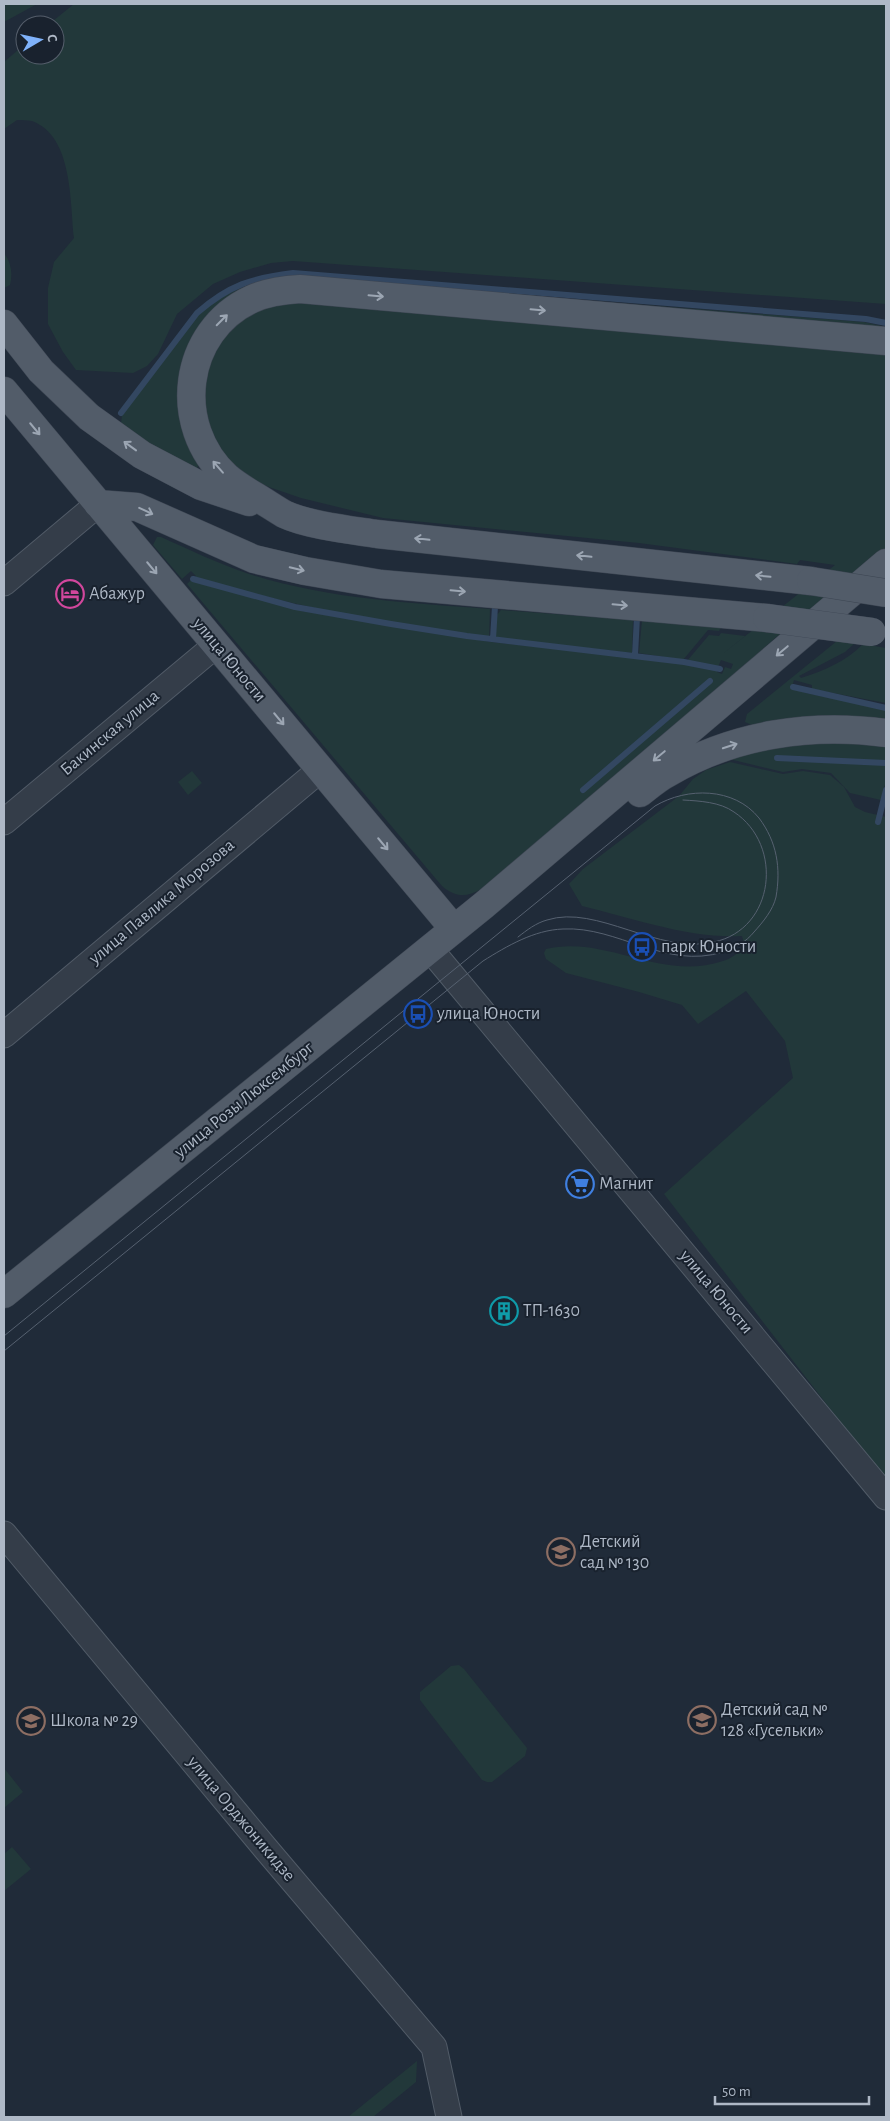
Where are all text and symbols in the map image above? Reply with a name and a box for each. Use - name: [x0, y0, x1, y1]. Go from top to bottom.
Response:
- north arrow: [15, 15, 65, 65]
- text: С: [44, 33, 59, 43]
- one-way arrow: [368, 291, 384, 300]
- one-way arrow: [530, 305, 546, 314]
- one-way arrow: [216, 314, 229, 326]
- one-way arrow: [29, 422, 41, 435]
- one-way arrow: [123, 441, 137, 451]
- one-way arrow: [212, 460, 223, 473]
- one-way arrow: [138, 507, 153, 516]
- one-way arrow: [414, 534, 430, 544]
- one-way arrow: [576, 551, 592, 561]
- one-way arrow: [146, 561, 157, 574]
- one-way arrow: [288, 565, 304, 575]
- one-way arrow: [755, 571, 771, 580]
- hotel icon: Абажур: [55, 579, 85, 609]
- place label: Абажур: [89, 584, 145, 603]
- one-way arrow: [449, 586, 465, 596]
- one-way arrow: [611, 600, 627, 610]
- street label: улица Юности: [188, 614, 269, 705]
- one-way arrow: [776, 645, 789, 657]
- street label: Бакинская улица: [57, 687, 163, 779]
- one-way arrow: [273, 713, 284, 726]
- one-way arrow: [721, 741, 737, 750]
- one-way arrow: [652, 751, 665, 762]
- street label: улица Павлика Морозова: [85, 836, 238, 969]
- one-way arrow: [377, 837, 388, 850]
- bus stop icon: парк Юности: [627, 932, 657, 962]
- place label: парк Юности: [661, 938, 756, 956]
- bus stop icon: улица Юности: [403, 999, 433, 1029]
- place label: улица Юности: [436, 1005, 540, 1023]
- street label: улица Розы Люксембург: [170, 1037, 317, 1162]
- supermarket icon: Магнит: [565, 1169, 595, 1199]
- place label: Магнит: [599, 1175, 654, 1193]
- street label: улица Юности: [675, 1246, 756, 1337]
- building icon: ТП-1630: [489, 1296, 519, 1326]
- place label: ТП-1630: [523, 1302, 580, 1320]
- place label: Детский сад № 130: [580, 1533, 649, 1572]
- school or university icon: Детский сад № 130: [546, 1537, 576, 1567]
- place label: Детский сад № 128 «Гусельки»: [721, 1701, 828, 1740]
- school or university icon: Детский сад № 128 «Гусельки»: [687, 1705, 717, 1735]
- school or university icon: Школа № 29: [16, 1706, 46, 1736]
- place label: Школа № 29: [50, 1712, 138, 1730]
- street label: улица Орджоникидзе: [183, 1752, 298, 1885]
- scale bar: [715, 2074, 869, 2106]
- text: 50 m: [722, 2084, 751, 2099]

